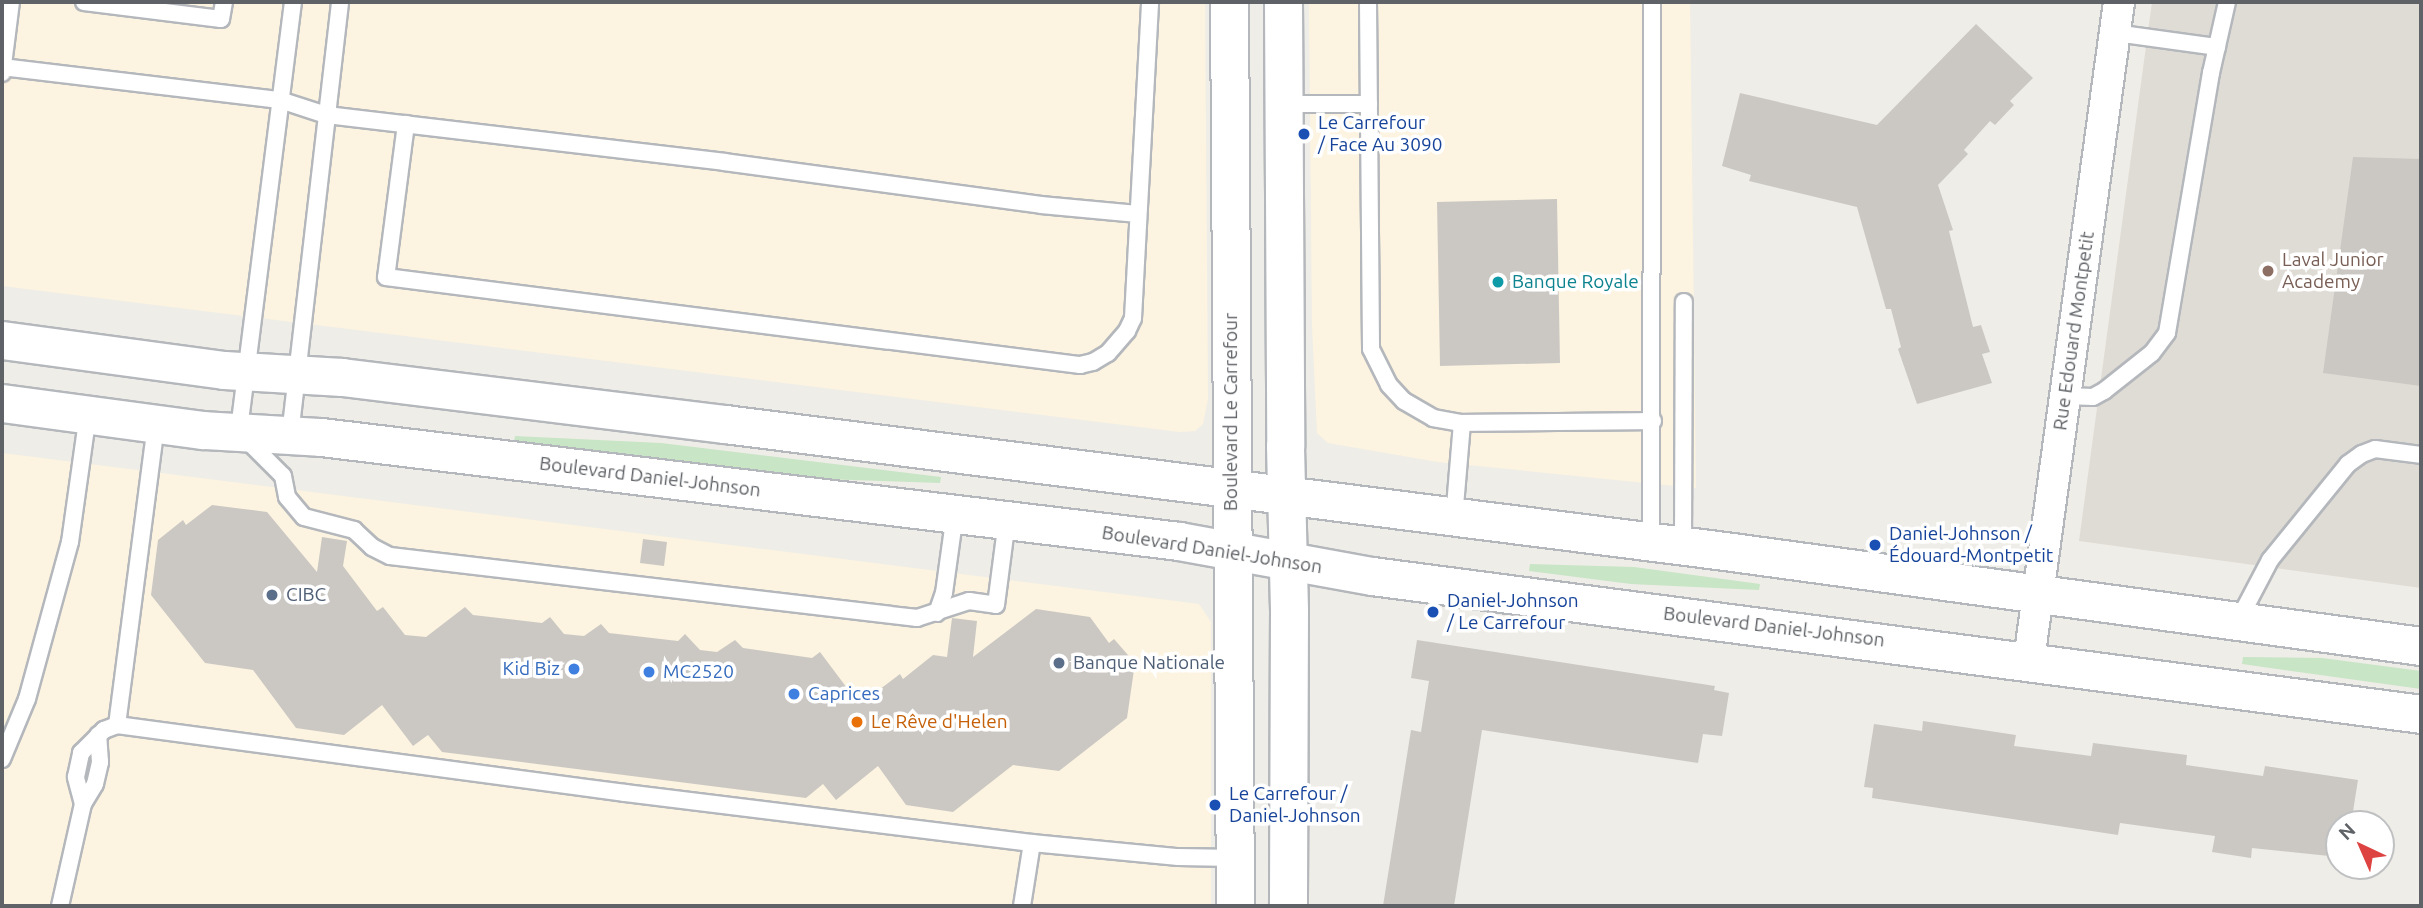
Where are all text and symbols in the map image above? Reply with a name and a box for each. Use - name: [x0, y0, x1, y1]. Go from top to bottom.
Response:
- place label: Le Carrefour / Face Au 3090: [1318, 112, 1442, 156]
- marker: Le Carrefour / Face Au 3090: [1296, 126, 1312, 142]
- street label: Rue Edouard Montpetit: [2049, 230, 2099, 432]
- place label: Laval Junior Academy: [2282, 249, 2384, 293]
- marker: Laval Junior Academy: [2260, 263, 2276, 279]
- place label: Banque Royale: [1512, 271, 1639, 293]
- marker: Banque Royale: [1490, 274, 1506, 290]
- street label: Boulevard Le Carrefour: [1220, 313, 1242, 511]
- street label: Boulevard Daniel-Johnson: [538, 452, 762, 502]
- street label: Boulevard Daniel-Johnson: [1100, 521, 1324, 579]
- place label: Daniel-Johnson / Édouard-Montpetit: [1889, 523, 2053, 567]
- marker: Daniel-Johnson / Édouard-Montpetit: [1867, 537, 1883, 553]
- place label: CIBC: [286, 584, 326, 606]
- marker: CIBC: [264, 587, 280, 603]
- place label: Daniel-Johnson / Le Carrefour: [1447, 590, 1579, 634]
- street label: Boulevard Daniel-Johnson: [1662, 602, 1886, 652]
- marker: Daniel-Johnson / Le Carrefour: [1425, 604, 1441, 620]
- place label: Banque Nationale: [1073, 652, 1225, 674]
- marker: Banque Nationale: [1051, 655, 1067, 671]
- place label: Kid Biz: [503, 658, 560, 680]
- marker: Kid Biz: [566, 661, 582, 677]
- place label: MC2520: [663, 661, 734, 683]
- marker: MC2520: [641, 664, 657, 680]
- place label: Caprices: [808, 683, 880, 705]
- marker: Caprices: [786, 686, 802, 702]
- place label: Le Rêve d'Helen: [871, 711, 1008, 733]
- marker: Le Rêve d'Helen: [849, 714, 865, 730]
- place label: Le Carrefour / Daniel-Johnson: [1229, 783, 1361, 827]
- marker: Le Carrefour / Daniel-Johnson: [1207, 797, 1223, 813]
- north arrow: [2325, 810, 2395, 880]
- text: N: [2334, 818, 2360, 844]

